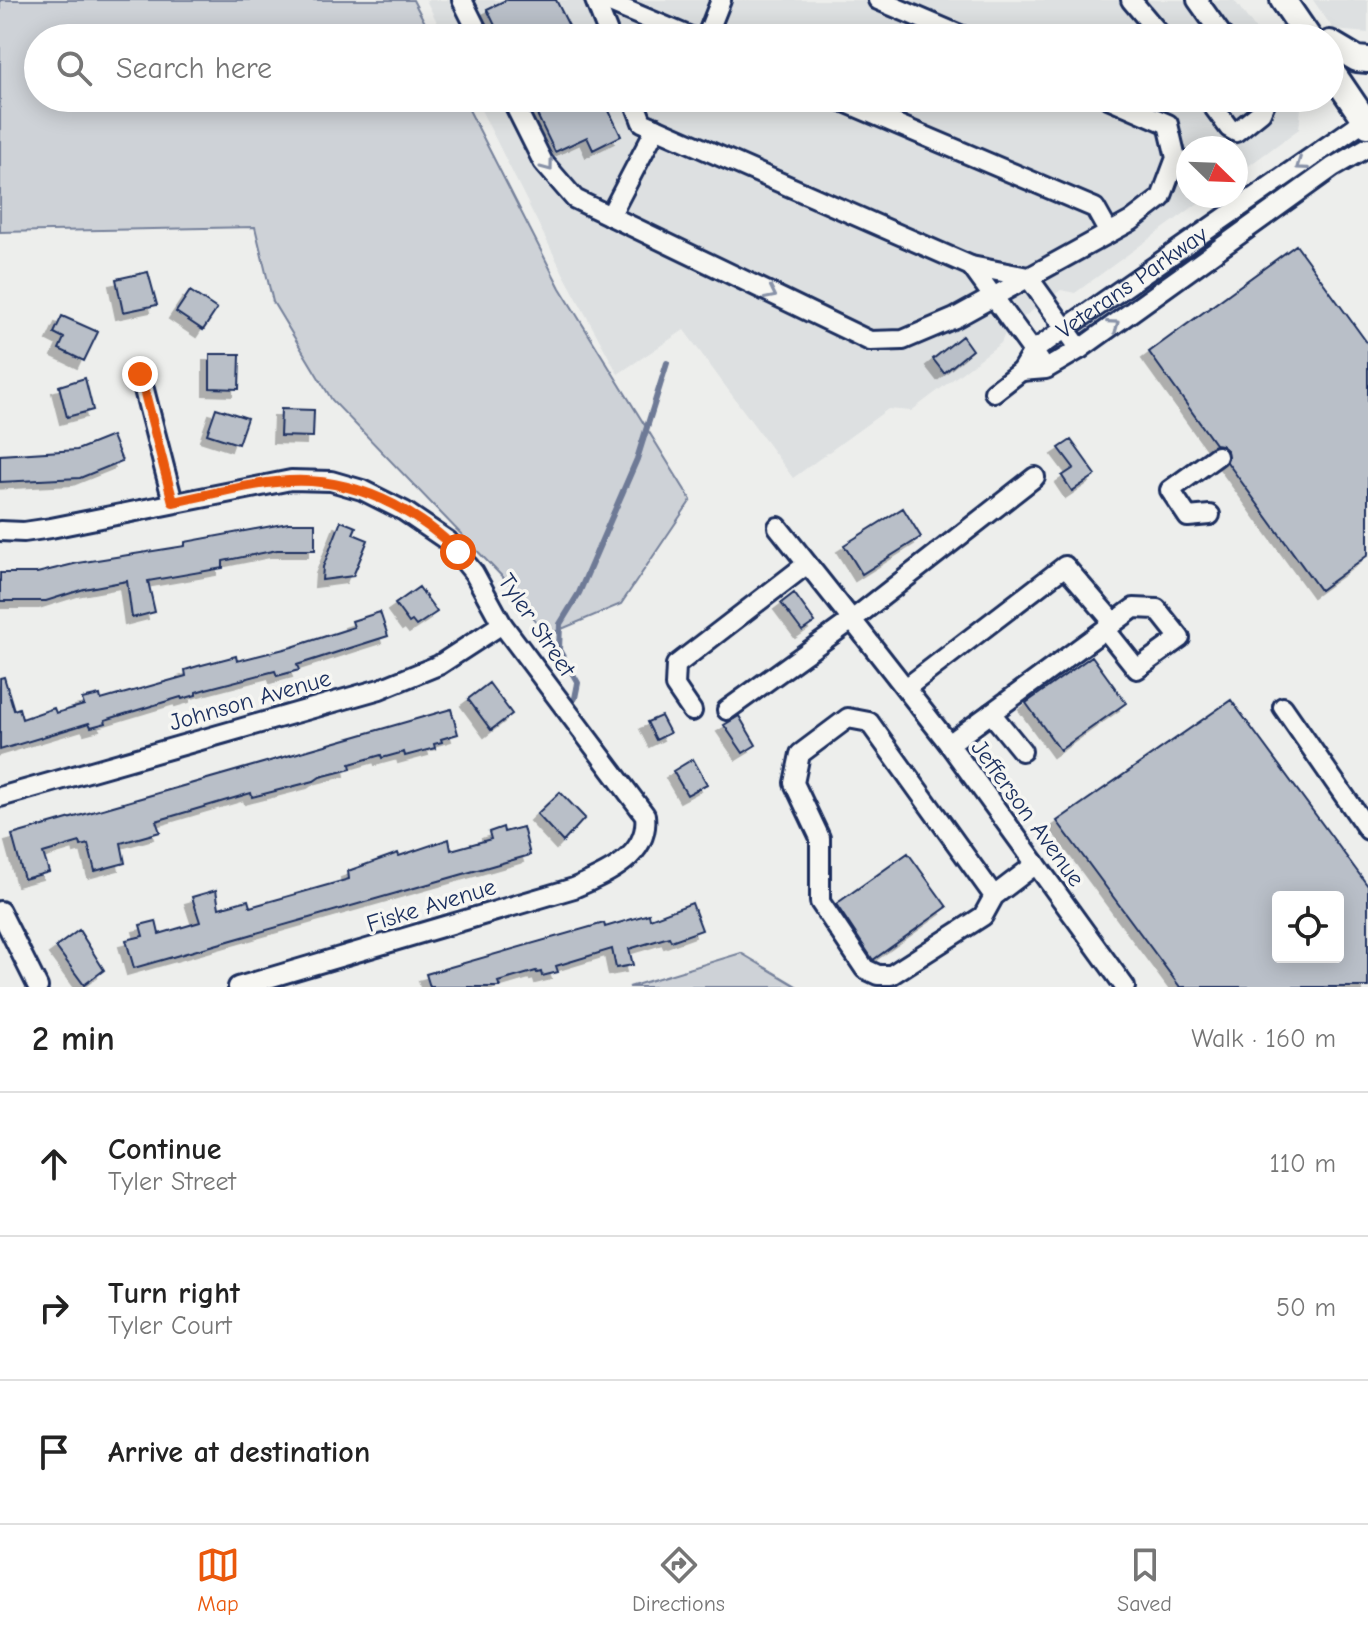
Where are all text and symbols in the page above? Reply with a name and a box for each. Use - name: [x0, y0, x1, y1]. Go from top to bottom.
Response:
- search box: [24, 24, 1344, 112]
- icon: search: [52, 46, 96, 90]
- text: Search here: [116, 51, 272, 86]
- north arrow: [1176, 136, 1248, 208]
- one-way arrow: [1295, 155, 1309, 170]
- one-way arrow: [538, 157, 552, 172]
- street label: Veterans Parkway: [1051, 220, 1213, 344]
- one-way arrow: [762, 284, 777, 300]
- one-way arrow: [1106, 320, 1120, 334]
- route end: [122, 356, 158, 392]
- route start: [440, 534, 476, 570]
- street label: Tyler Street: [492, 568, 582, 683]
- street label: Johnson Avenue: [166, 664, 334, 736]
- street label: Jefferson Avenue: [965, 734, 1091, 892]
- street label: Fiske Avenue: [363, 872, 499, 938]
- map controls: [1272, 891, 1344, 963]
- button: locate: [1272, 891, 1344, 963]
- text: 2 min: [32, 1019, 115, 1059]
- text: Walk · 160 m: [1191, 1024, 1336, 1054]
- text: Continue: [108, 1132, 222, 1167]
- icon: ahead: [32, 1142, 76, 1186]
- text: 110 m: [1269, 1149, 1336, 1179]
- text: Tyler Street: [108, 1167, 236, 1197]
- text: Turn right: [108, 1276, 240, 1311]
- icon: right: [32, 1286, 76, 1330]
- text: 50 m: [1276, 1293, 1336, 1323]
- text: Tyler Court: [108, 1311, 232, 1341]
- icon: arrive: [32, 1430, 76, 1474]
- text: Arrive at destination: [108, 1435, 370, 1470]
- tab: Map: [196, 1543, 240, 1617]
- tab: Directions: [632, 1543, 725, 1617]
- tab: Saved: [1117, 1543, 1172, 1617]

